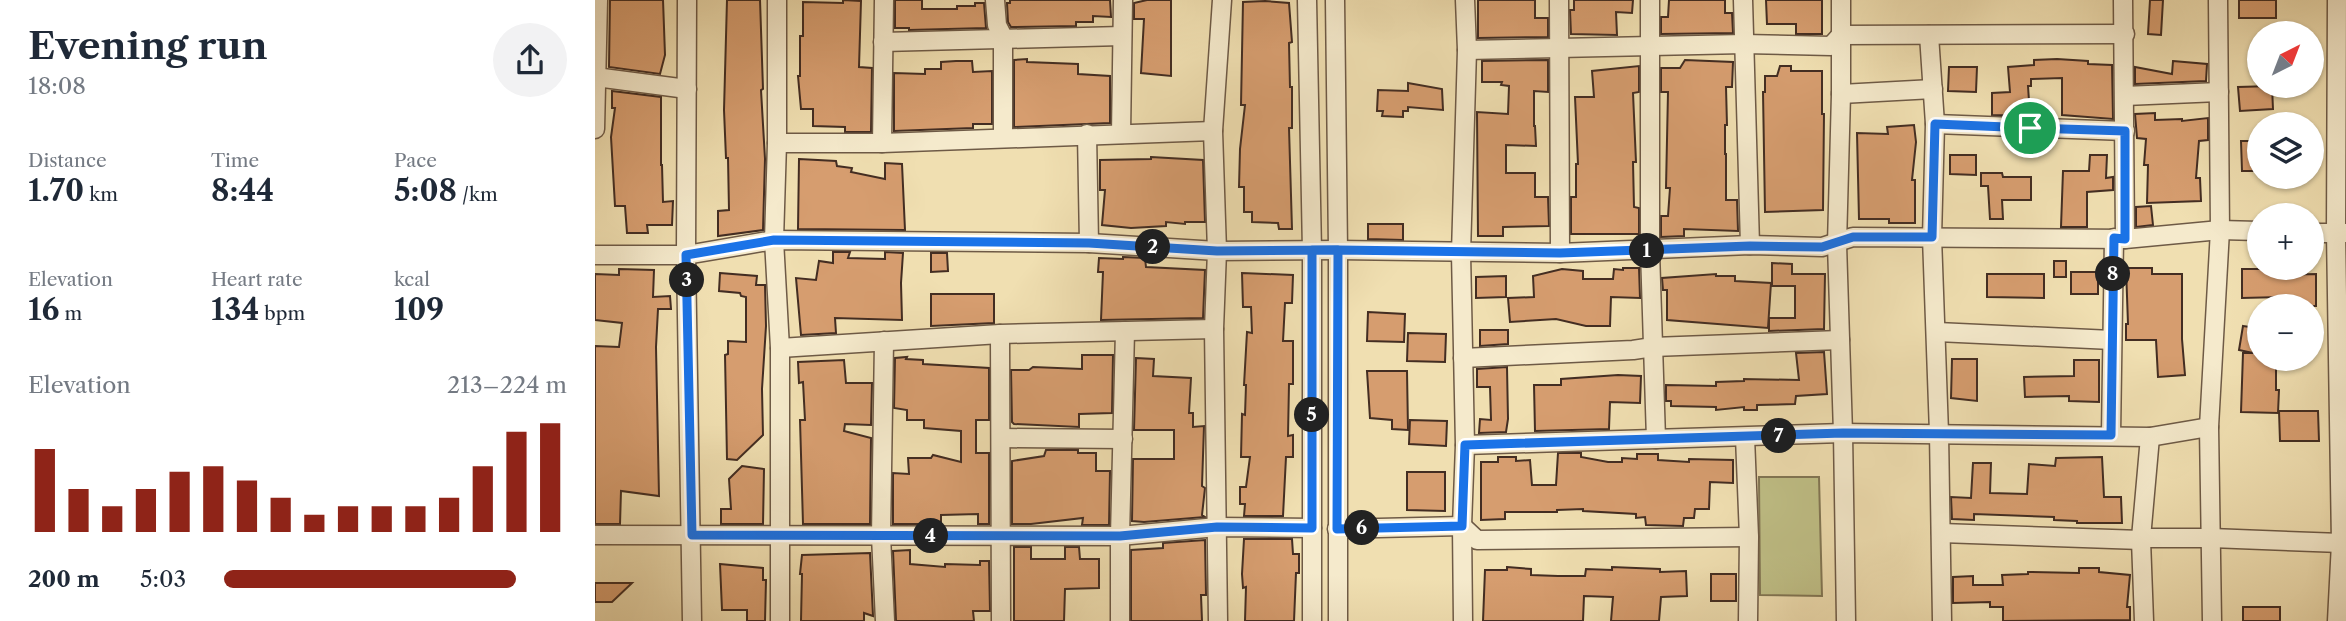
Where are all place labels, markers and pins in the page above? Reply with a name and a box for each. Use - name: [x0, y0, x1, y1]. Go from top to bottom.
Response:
- pin: [2000, 98, 2060, 158]
- pin: 2: [1135, 230, 1171, 264]
- pin: 1: [1629, 233, 1665, 268]
- pin: 8: [2095, 256, 2131, 292]
- pin: 3: [669, 262, 705, 298]
- pin: 5: [1295, 398, 1329, 432]
- pin: 7: [1761, 418, 1797, 453]
- pin: 6: [1345, 510, 1379, 546]
- pin: 4: [913, 518, 949, 554]

